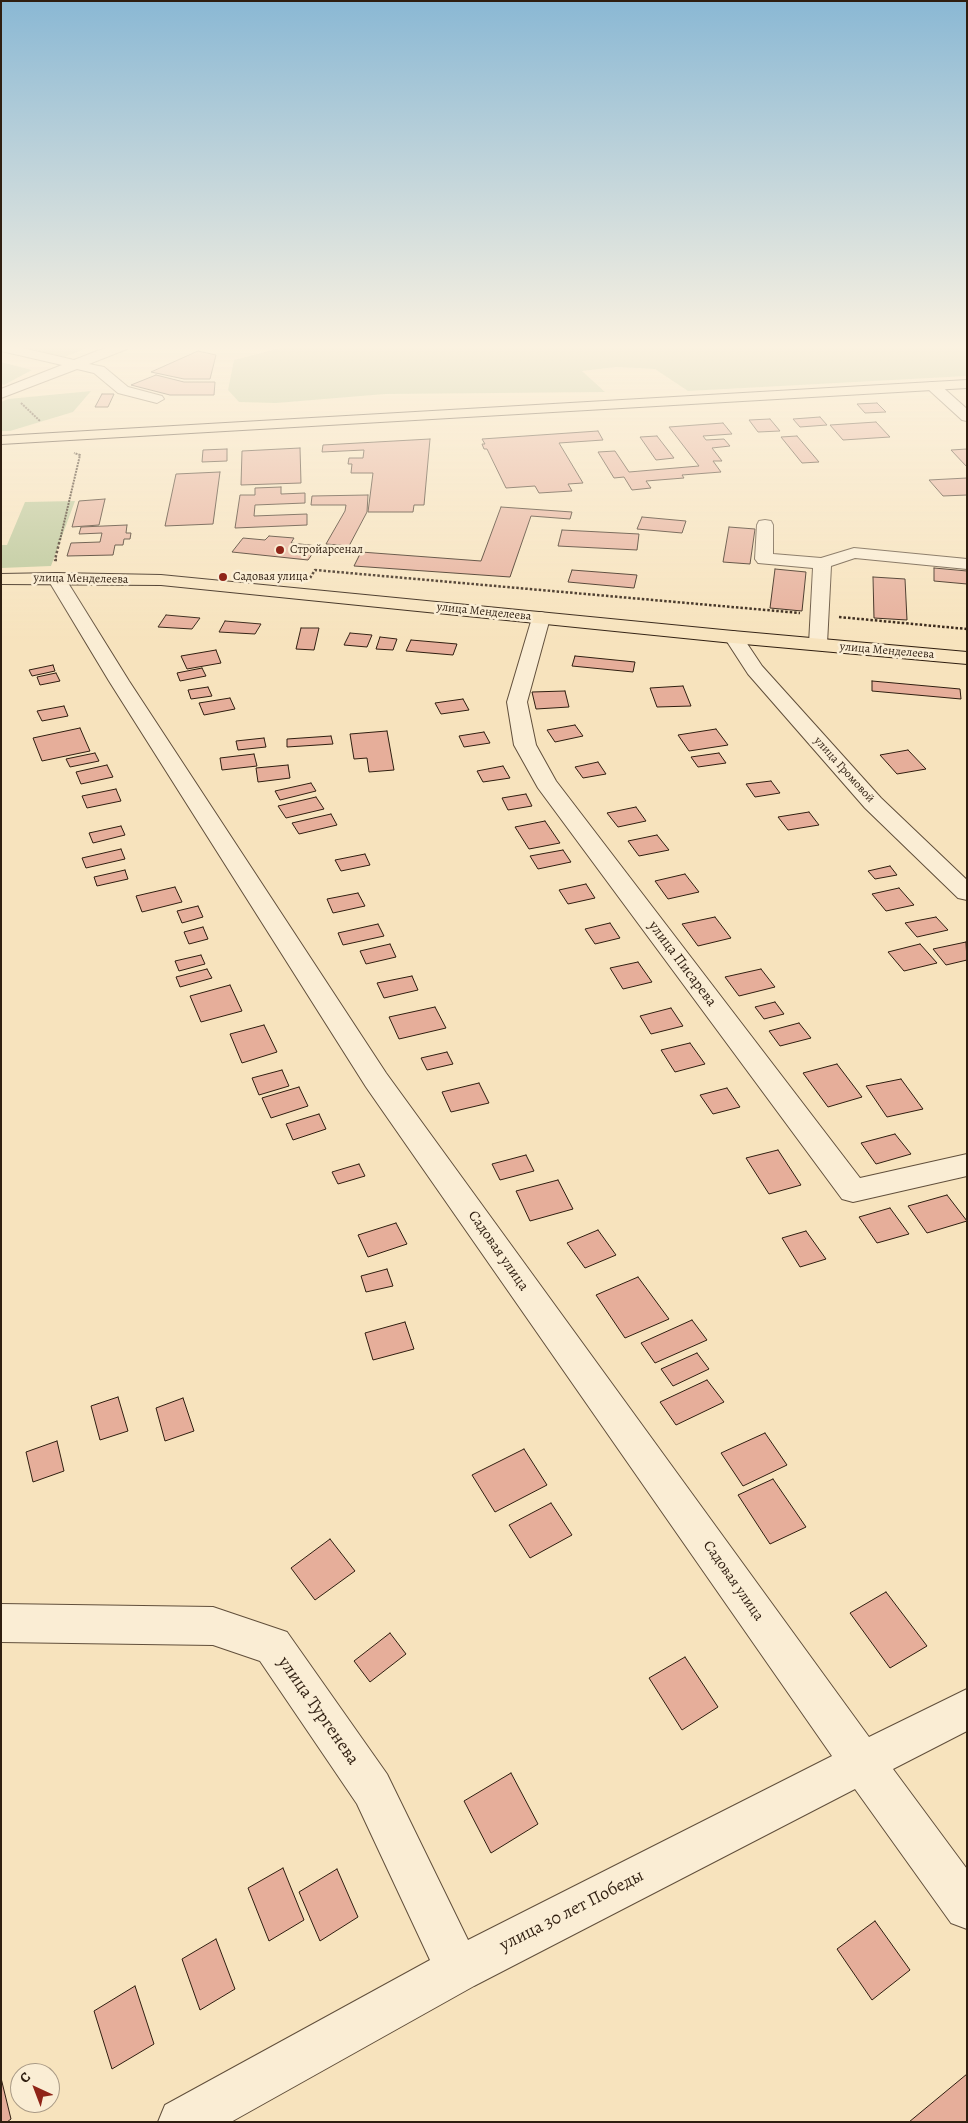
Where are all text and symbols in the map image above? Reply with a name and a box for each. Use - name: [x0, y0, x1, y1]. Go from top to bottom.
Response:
- place label: Стройарсенал: [290, 543, 363, 557]
- marker: Стройарсенал: [274, 544, 286, 556]
- place label: Садовая улица: [233, 570, 308, 584]
- street label: улица Менделеева: [33, 571, 129, 587]
- marker: Садовая улица: [217, 571, 229, 583]
- street label: улица Менделеева: [436, 600, 532, 624]
- street label: улица Менделеева: [839, 640, 935, 662]
- street label: улица Громовой: [811, 734, 877, 806]
- street label: улица Писарева: [644, 918, 720, 1010]
- street label: Садовая улица: [464, 1207, 532, 1295]
- street label: Садовая улица: [699, 1537, 767, 1625]
- street label: улица Тургенева: [273, 1653, 363, 1769]
- street label: улица 30 лет Победы: [496, 1865, 648, 1957]
- north arrow: [10, 2063, 60, 2113]
- text: С: [15, 2068, 35, 2087]

